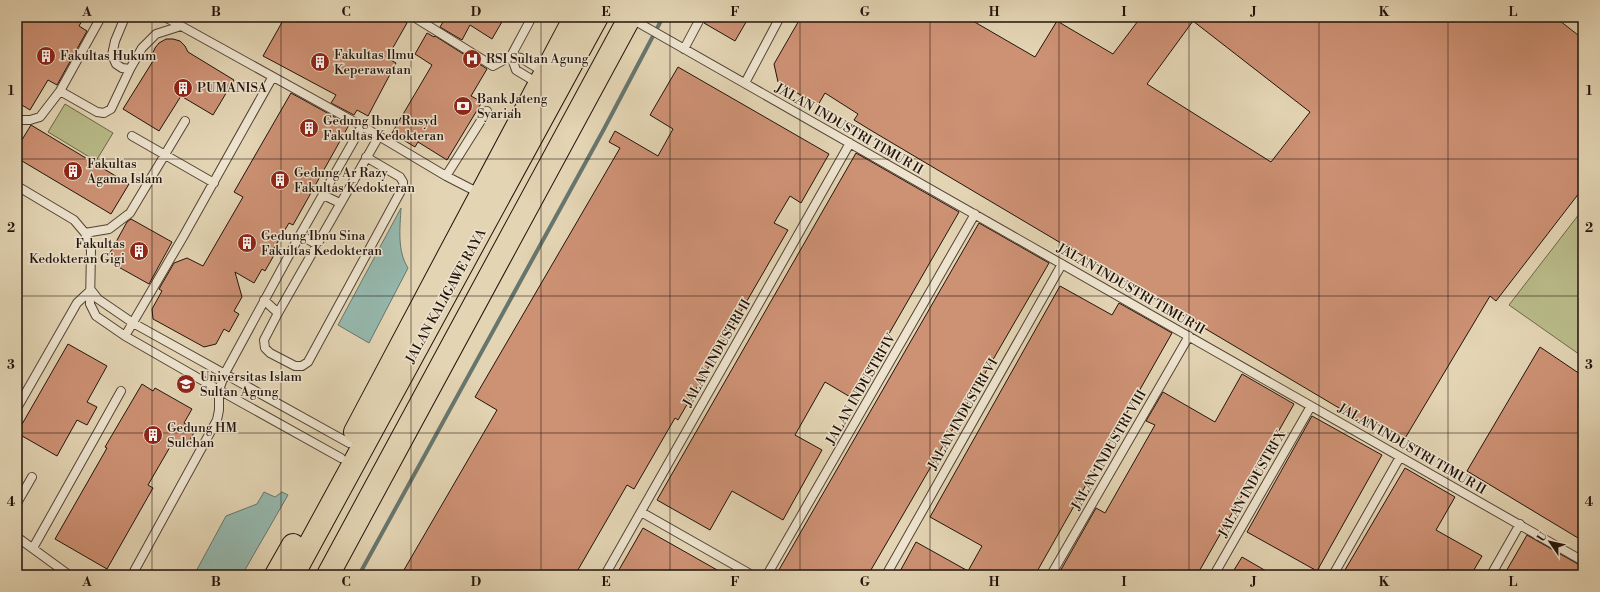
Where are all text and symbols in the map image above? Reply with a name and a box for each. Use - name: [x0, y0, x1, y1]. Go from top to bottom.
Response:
- text: A: [81, 4, 92, 20]
- text: B: [211, 4, 221, 20]
- text: C: [341, 4, 351, 20]
- text: D: [471, 4, 481, 20]
- text: E: [601, 4, 611, 20]
- text: F: [730, 4, 740, 20]
- text: G: [860, 4, 871, 20]
- text: H: [989, 4, 1000, 20]
- text: I: [1121, 4, 1127, 20]
- text: J: [1249, 4, 1257, 20]
- text: K: [1379, 4, 1390, 20]
- text: L: [1509, 4, 1518, 20]
- building icon: Fakultas Hukum: [35, 45, 57, 67]
- place label: Fakultas Ilmu Keperawatan: [334, 47, 415, 78]
- place label: Fakultas Hukum: [60, 48, 157, 64]
- hospital icon: RSI Sultan Agung: [461, 48, 483, 70]
- building icon: Fakultas Ilmu Keperawatan: [309, 51, 331, 73]
- place label: RSI Sultan Agung: [486, 51, 589, 67]
- building icon: PUMANISA: [172, 77, 194, 99]
- place label: PUMANISA: [197, 80, 268, 96]
- street label: JALAN INDUSTRI TIMUR II: [771, 80, 926, 178]
- text: 1: [8, 83, 15, 99]
- text: 1: [1586, 83, 1593, 99]
- place label: Bank Jateng Syariah: [476, 91, 548, 122]
- bank icon: Bank Jateng Syariah: [452, 95, 474, 117]
- place label: Gedung Ibnu Rusyd Fakultas Kedokteran: [323, 113, 444, 144]
- building icon: Gedung Ibnu Rusyd Fakultas Kedokteran: [298, 117, 320, 139]
- place label: Fakultas Agama Islam: [86, 156, 163, 187]
- building icon: Fakultas Agama Islam: [62, 160, 84, 182]
- place label: Gedung Ar Razy Fakultas Kedokteran: [294, 165, 415, 196]
- building icon: Gedung Ar Razy Fakultas Kedokteran: [269, 169, 291, 191]
- text: 2: [7, 220, 15, 236]
- text: 2: [1585, 220, 1593, 236]
- street label: JALAN KALIGAWE RAYA: [402, 225, 490, 367]
- place label: Gedung Ibnu Sina Fakultas Kedokteran: [261, 228, 382, 259]
- building icon: Gedung Ibnu Sina Fakultas Kedokteran: [236, 232, 258, 254]
- place label: Fakultas Kedokteran Gigi: [29, 236, 125, 267]
- building icon: Fakultas Kedokteran Gigi: [128, 240, 150, 262]
- street label: JALAN INDUSTRI TIMUR II: [1053, 240, 1208, 338]
- street label: JALAN INDUSTRI II: [679, 296, 754, 410]
- street label: JALAN INDUSTRI IV: [822, 330, 900, 448]
- street label: JALAN INDUSTRI VI: [924, 355, 1001, 473]
- text: 3: [7, 357, 15, 373]
- text: 3: [1585, 357, 1593, 373]
- place label: Universitas Islam Sultan Agung: [200, 369, 302, 400]
- school or university icon: Universitas Islam Sultan Agung: [175, 373, 197, 395]
- street label: JALAN INDUSTRI VIII: [1068, 387, 1150, 514]
- street label: JALAN INDUSTRI TIMUR II: [1334, 400, 1489, 498]
- place label: Gedung HM Sulchan: [167, 420, 238, 451]
- building icon: Gedung HM Sulchan: [142, 424, 164, 446]
- street label: JALAN INDUSTRI X: [1214, 427, 1290, 541]
- text: 4: [7, 494, 16, 510]
- text: 4: [1585, 494, 1594, 510]
- north arrow: [1530, 522, 1570, 562]
- text: U: [1534, 529, 1551, 544]
- text: A: [81, 574, 92, 590]
- text: B: [211, 574, 221, 590]
- text: C: [341, 574, 351, 590]
- text: D: [471, 574, 481, 590]
- text: E: [601, 574, 611, 590]
- text: F: [730, 574, 740, 590]
- text: G: [860, 574, 871, 590]
- text: H: [989, 574, 1000, 590]
- text: I: [1121, 574, 1127, 590]
- text: J: [1249, 574, 1257, 590]
- text: K: [1379, 574, 1390, 590]
- text: L: [1509, 574, 1518, 590]

